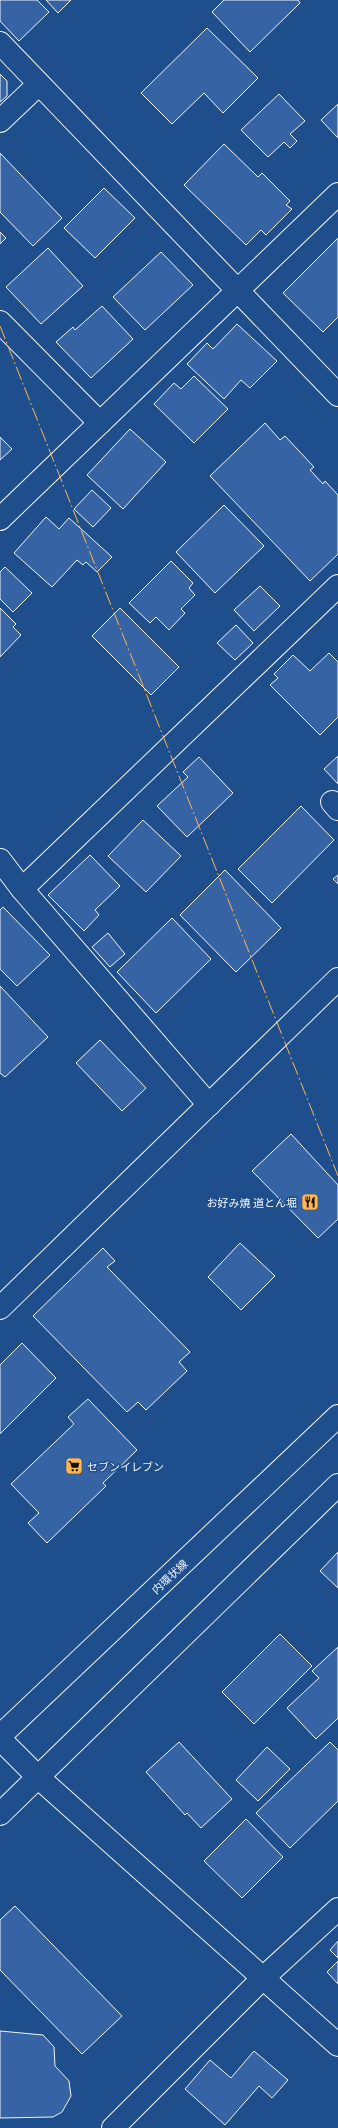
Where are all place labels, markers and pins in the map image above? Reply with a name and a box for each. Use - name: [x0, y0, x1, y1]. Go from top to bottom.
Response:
- restaurant icon: お好み焼 道とん堀: [300, 1192, 320, 1212]
- place label: お好み焼 道とん堀: [207, 1194, 297, 1210]
- supermarket icon: セブンイレブン: [64, 1456, 84, 1476]
- place label: セブンイレブン: [87, 1458, 164, 1474]

